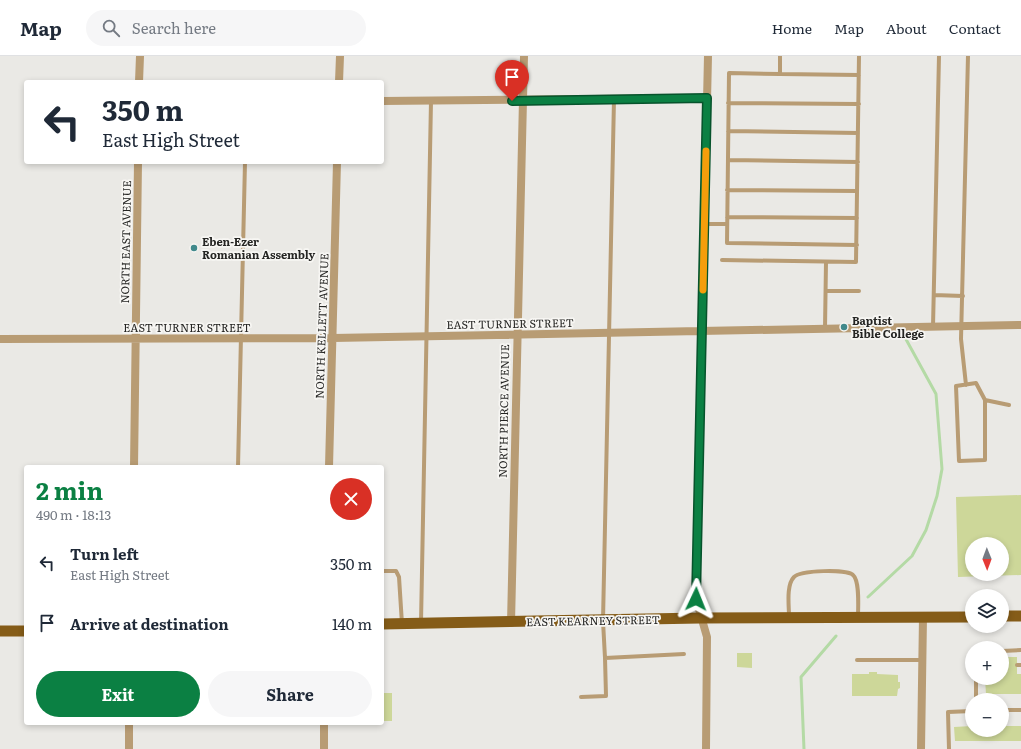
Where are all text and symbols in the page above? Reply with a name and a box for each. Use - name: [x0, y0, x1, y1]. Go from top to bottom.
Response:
- search box: [86, 10, 366, 46]
- text: Map: [20, 14, 62, 42]
- text: Search here: [132, 16, 216, 39]
- icon: search: [100, 17, 122, 39]
- text: Home: [772, 18, 812, 38]
- text: Map: [834, 18, 864, 38]
- text: About: [886, 18, 927, 38]
- text: Contact: [949, 18, 1001, 38]
- pin: [495, 60, 529, 101]
- icon: arrive: [501, 66, 523, 88]
- text: 350 m: [102, 88, 183, 130]
- icon: left: [36, 96, 88, 148]
- text: East High Street: [102, 126, 240, 153]
- street label: NORTH EAST AVENUE: [116, 180, 134, 304]
- place label: Eben-Ezer Romanian Assembly: [202, 233, 315, 262]
- marker: Eben-Ezer Romanian Assembly: [189, 243, 199, 253]
- street label: NORTH KELLETT AVENUE: [310, 253, 332, 399]
- place label: Baptist Bible College: [852, 312, 924, 341]
- street label: EAST TURNER STREET: [446, 314, 574, 332]
- street label: EAST TURNER STREET: [123, 319, 251, 335]
- marker: Baptist Bible College: [839, 322, 849, 332]
- street label: NORTH PIERCE AVENUE: [494, 344, 512, 478]
- text: 2 min: [36, 472, 103, 507]
- button: close: [330, 478, 372, 520]
- text: 490 m · 18:13: [36, 505, 111, 524]
- north arrow: [965, 537, 1009, 581]
- map controls: [965, 537, 1009, 737]
- text: Turn left: [70, 542, 139, 565]
- icon: left: [36, 552, 58, 574]
- text: 350 m: [330, 552, 372, 575]
- text: East High Street: [70, 565, 170, 584]
- position arrow: [675, 578, 717, 620]
- button: layers: [965, 589, 1009, 633]
- street label: EAST KEARNEY STREET: [526, 611, 660, 629]
- icon: arrive: [36, 612, 58, 634]
- text: Arrive at destination: [70, 612, 229, 635]
- text: 140 m: [332, 612, 372, 635]
- button: +: [965, 641, 1009, 685]
- button: Exit: [36, 671, 200, 717]
- button: Share: [208, 671, 372, 717]
- button: −: [965, 693, 1009, 737]

